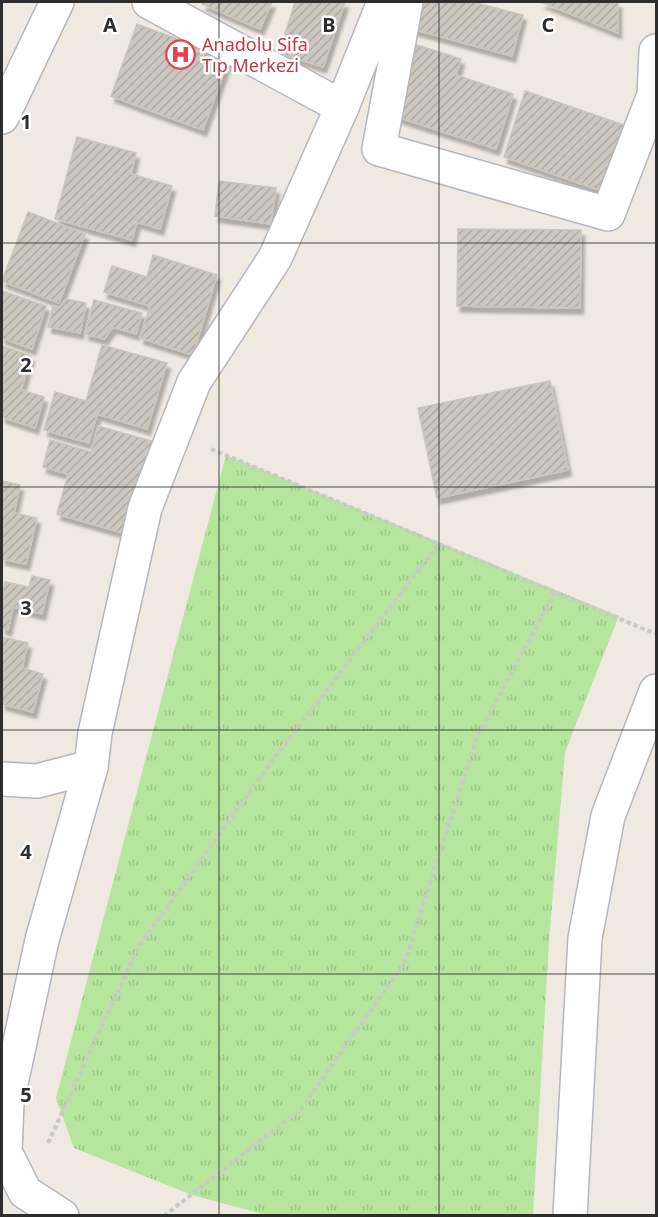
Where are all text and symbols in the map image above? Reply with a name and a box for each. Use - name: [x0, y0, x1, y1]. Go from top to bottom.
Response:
- text: A: [103, 11, 117, 38]
- text: B: [322, 11, 336, 38]
- text: C: [542, 11, 555, 38]
- place label: Anadolu Sifa Tıp Merkezi: [202, 32, 308, 77]
- hospital icon: Anadolu Sifa Tıp Merkezi: [165, 39, 197, 71]
- text: 1: [20, 108, 32, 135]
- text: 2: [20, 351, 32, 378]
- text: 3: [20, 594, 32, 621]
- text: 4: [20, 838, 32, 865]
- text: 5: [20, 1081, 32, 1108]

